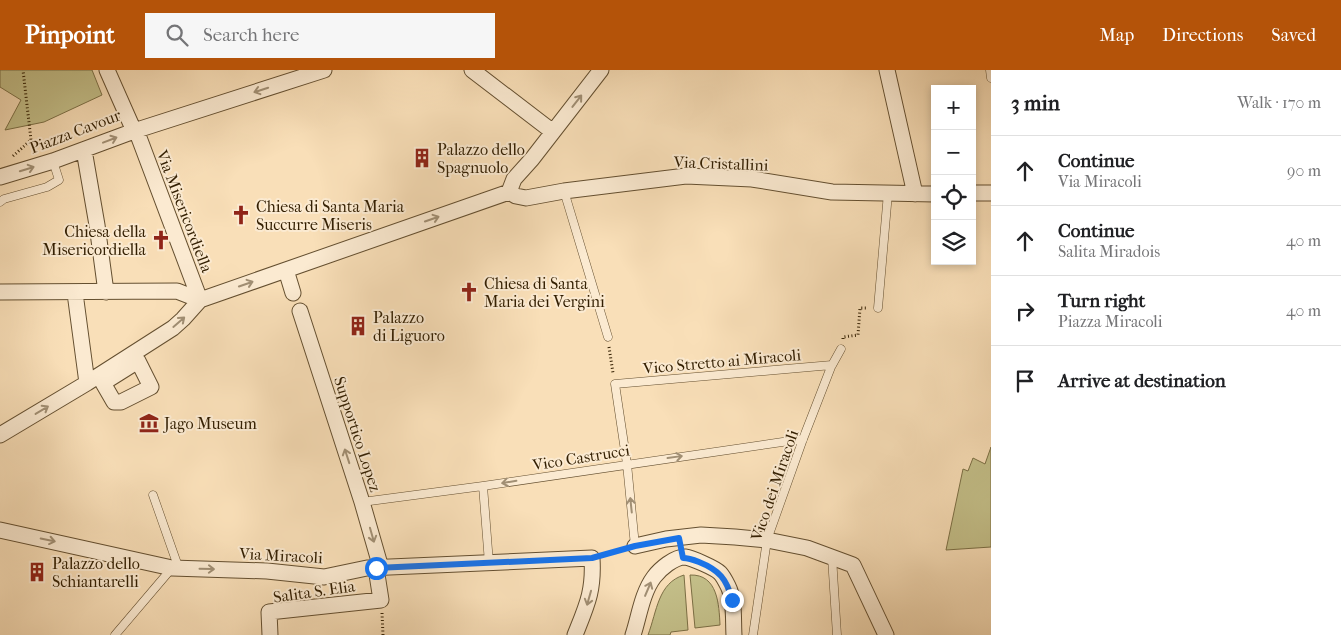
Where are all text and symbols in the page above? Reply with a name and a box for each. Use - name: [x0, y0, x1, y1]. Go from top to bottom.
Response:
- search box: [145, 13, 495, 58]
- text: Pinpoint: [25, 21, 115, 49]
- icon: search: [163, 21, 191, 49]
- text: Search here: [203, 24, 299, 46]
- text: Map: [1100, 25, 1134, 46]
- text: Directions: [1162, 25, 1243, 46]
- text: Saved: [1271, 25, 1316, 46]
- map controls: [931, 85, 976, 265]
- button: +: [931, 85, 976, 130]
- one-way arrow: [254, 86, 270, 95]
- text: 3 min: [1011, 91, 1060, 115]
- text: Walk · 170 m: [1237, 93, 1321, 112]
- one-way arrow: [572, 94, 582, 108]
- street label: Piazza Cavour: [27, 105, 124, 158]
- button: −: [931, 130, 976, 175]
- one-way arrow: [102, 135, 117, 144]
- place label: Palazzo dello Spagnuolo: [437, 140, 525, 177]
- street label: Via Misericordiella: [152, 146, 217, 276]
- building icon: Palazzo dello Spagnuolo: [411, 147, 433, 169]
- text: Continue: [1058, 150, 1134, 172]
- street label: Via Cristallini: [672, 152, 769, 175]
- icon: ahead: [1011, 157, 1039, 185]
- text: 90 m: [1287, 161, 1321, 180]
- one-way arrow: [18, 163, 34, 173]
- text: Via Miracoli: [1058, 172, 1142, 191]
- button: locate: [931, 175, 976, 220]
- place label: Chiesa di Santa Maria Succurre Miseris: [256, 197, 405, 234]
- church icon: Chiesa di Santa Maria Succurre Miseris: [230, 204, 252, 226]
- one-way arrow: [424, 213, 440, 223]
- button: layers: [931, 220, 976, 265]
- text: Continue: [1058, 220, 1134, 242]
- place label: Chiesa della Misericordiella: [42, 222, 147, 259]
- icon: ahead: [1011, 227, 1039, 255]
- church icon: Chiesa della Misericordiella: [150, 229, 172, 251]
- text: 40 m: [1286, 231, 1321, 250]
- text: Salita Miradois: [1058, 242, 1160, 261]
- place label: Chiesa di Santa Maria dei Vergini: [484, 274, 605, 311]
- one-way arrow: [238, 279, 253, 288]
- church icon: Chiesa di Santa Maria dei Vergini: [458, 281, 480, 303]
- text: Turn right: [1058, 290, 1145, 312]
- icon: right: [1011, 297, 1039, 325]
- text: 40 m: [1286, 301, 1321, 320]
- place label: Palazzo di Liguoro: [373, 308, 445, 345]
- text: Piazza Miracoli: [1058, 312, 1163, 331]
- building icon: Palazzo di Liguoro: [347, 315, 369, 337]
- one-way arrow: [172, 317, 185, 328]
- street label: Vico Stretto ai Miracoli: [641, 345, 802, 378]
- icon: arrive: [1011, 367, 1039, 395]
- text: Arrive at destination: [1058, 370, 1226, 392]
- street label: Supportico Lopez: [330, 374, 385, 494]
- one-way arrow: [34, 404, 48, 414]
- museum icon: Jago Museum: [138, 412, 160, 434]
- place label: Jago Museum: [162, 414, 257, 433]
- street label: Vico dei Miracoli: [746, 427, 802, 544]
- street label: Vico Castrucci: [530, 440, 631, 475]
- one-way arrow: [342, 448, 351, 464]
- one-way arrow: [667, 452, 683, 462]
- one-way arrow: [502, 477, 518, 487]
- one-way arrow: [626, 498, 636, 514]
- one-way arrow: [367, 526, 377, 542]
- one-way arrow: [39, 536, 55, 545]
- street label: Via Miracoli: [238, 544, 324, 567]
- place label: Palazzo dello Schiantarelli: [52, 554, 140, 591]
- route start: [365, 557, 388, 580]
- building icon: Palazzo dello Schiantarelli: [26, 561, 48, 583]
- one-way arrow: [198, 564, 215, 574]
- street label: Salita S. Elia: [272, 576, 357, 607]
- one-way arrow: [644, 582, 654, 597]
- one-way arrow: [584, 589, 593, 605]
- route end: [721, 589, 744, 612]

